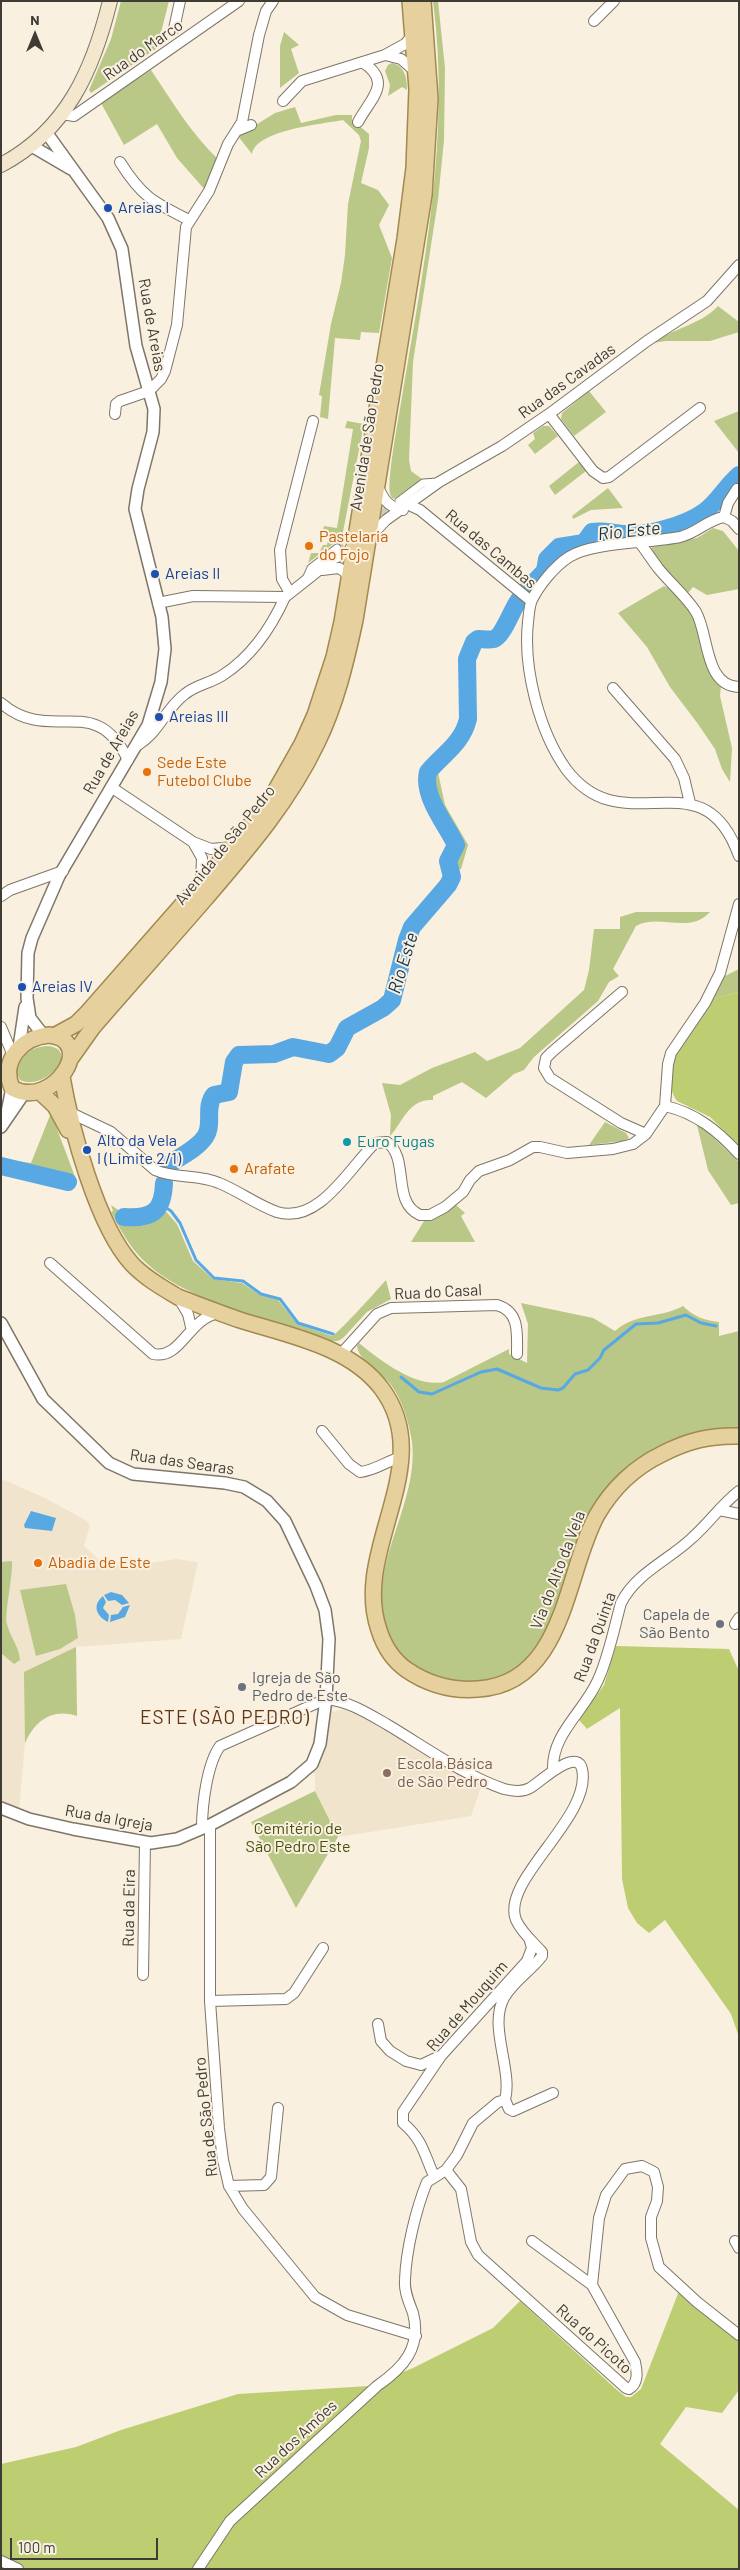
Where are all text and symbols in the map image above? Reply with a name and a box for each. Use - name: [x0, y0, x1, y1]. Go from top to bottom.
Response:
- north arrow: [10, 10, 60, 60]
- text: N: [30, 11, 40, 28]
- street label: Rua do Marco: [100, 16, 186, 84]
- place label: Areias I: [118, 198, 169, 218]
- marker: Areias I: [102, 202, 114, 214]
- street label: Rua de Areias: [134, 277, 170, 373]
- street label: Rua das Cavadas: [515, 339, 619, 423]
- street label: Avenida de São Pedro: [346, 362, 388, 512]
- street label: Rua das Cambas: [441, 505, 541, 593]
- water label: Rio Este: [597, 517, 661, 545]
- place label: Pastelaria do Fojo: [319, 527, 388, 565]
- marker: Pastelaria do Fojo: [303, 540, 315, 552]
- place label: Areias II: [165, 564, 220, 584]
- marker: Areias II: [149, 568, 161, 580]
- street label: Rua de Areias: [79, 706, 143, 798]
- place label: Areias III: [169, 707, 229, 727]
- marker: Areias III: [153, 711, 165, 723]
- place label: Sede Este Futebol Clube: [157, 753, 252, 791]
- marker: Sede Este Futebol Clube: [141, 766, 153, 778]
- street label: Avenida de São Pedro: [171, 781, 279, 909]
- water label: Rio Este: [384, 930, 422, 996]
- place label: Areias IV: [32, 977, 93, 997]
- marker: Areias IV: [16, 981, 28, 993]
- place label: Alto da Vela I (Limite 2/1): [97, 1131, 181, 1169]
- place label: Euro Fugas: [357, 1132, 435, 1152]
- marker: Euro Fugas: [341, 1136, 353, 1148]
- marker: Alto da Vela I (Limite 2/1): [81, 1144, 93, 1156]
- place label: Arafate: [244, 1159, 295, 1179]
- marker: Arafate: [228, 1163, 240, 1175]
- street label: Rua do Casal: [394, 1280, 482, 1304]
- street label: Rua das Searas: [129, 1445, 235, 1479]
- street label: Via do Alto da Vela: [527, 1508, 589, 1632]
- place label: Abadia de Este: [48, 1553, 151, 1573]
- marker: Abadia de Este: [32, 1557, 44, 1569]
- street label: Rua da Quinta: [570, 1589, 620, 1685]
- place label: Capela de São Bento: [639, 1605, 710, 1643]
- marker: Capela de São Bento: [714, 1618, 726, 1630]
- place label: Igreja de São Pedro de Este: [252, 1668, 348, 1706]
- marker: Igreja de São Pedro de Este: [236, 1681, 248, 1693]
- district label: ESTE (SÃO PEDRO): [138, 1707, 312, 1729]
- place label: Escola Básica de São Pedro: [397, 1754, 493, 1792]
- marker: Escola Básica de São Pedro: [381, 1767, 393, 1779]
- street label: Rua da Igreja: [64, 1801, 154, 1835]
- park label: Cemitério de São Pedro Este: [246, 1819, 350, 1857]
- street label: Rua da Eira: [119, 1869, 139, 1947]
- street label: Rua de Mouquim: [422, 1957, 512, 2055]
- street label: Rua de São Pedro: [190, 2056, 222, 2178]
- street label: Rua do Picoto: [552, 2300, 636, 2378]
- street label: Rua dos Amões: [251, 2396, 341, 2482]
- scale bar: [12, 2528, 160, 2560]
- text: 100 m: [18, 2538, 56, 2556]

